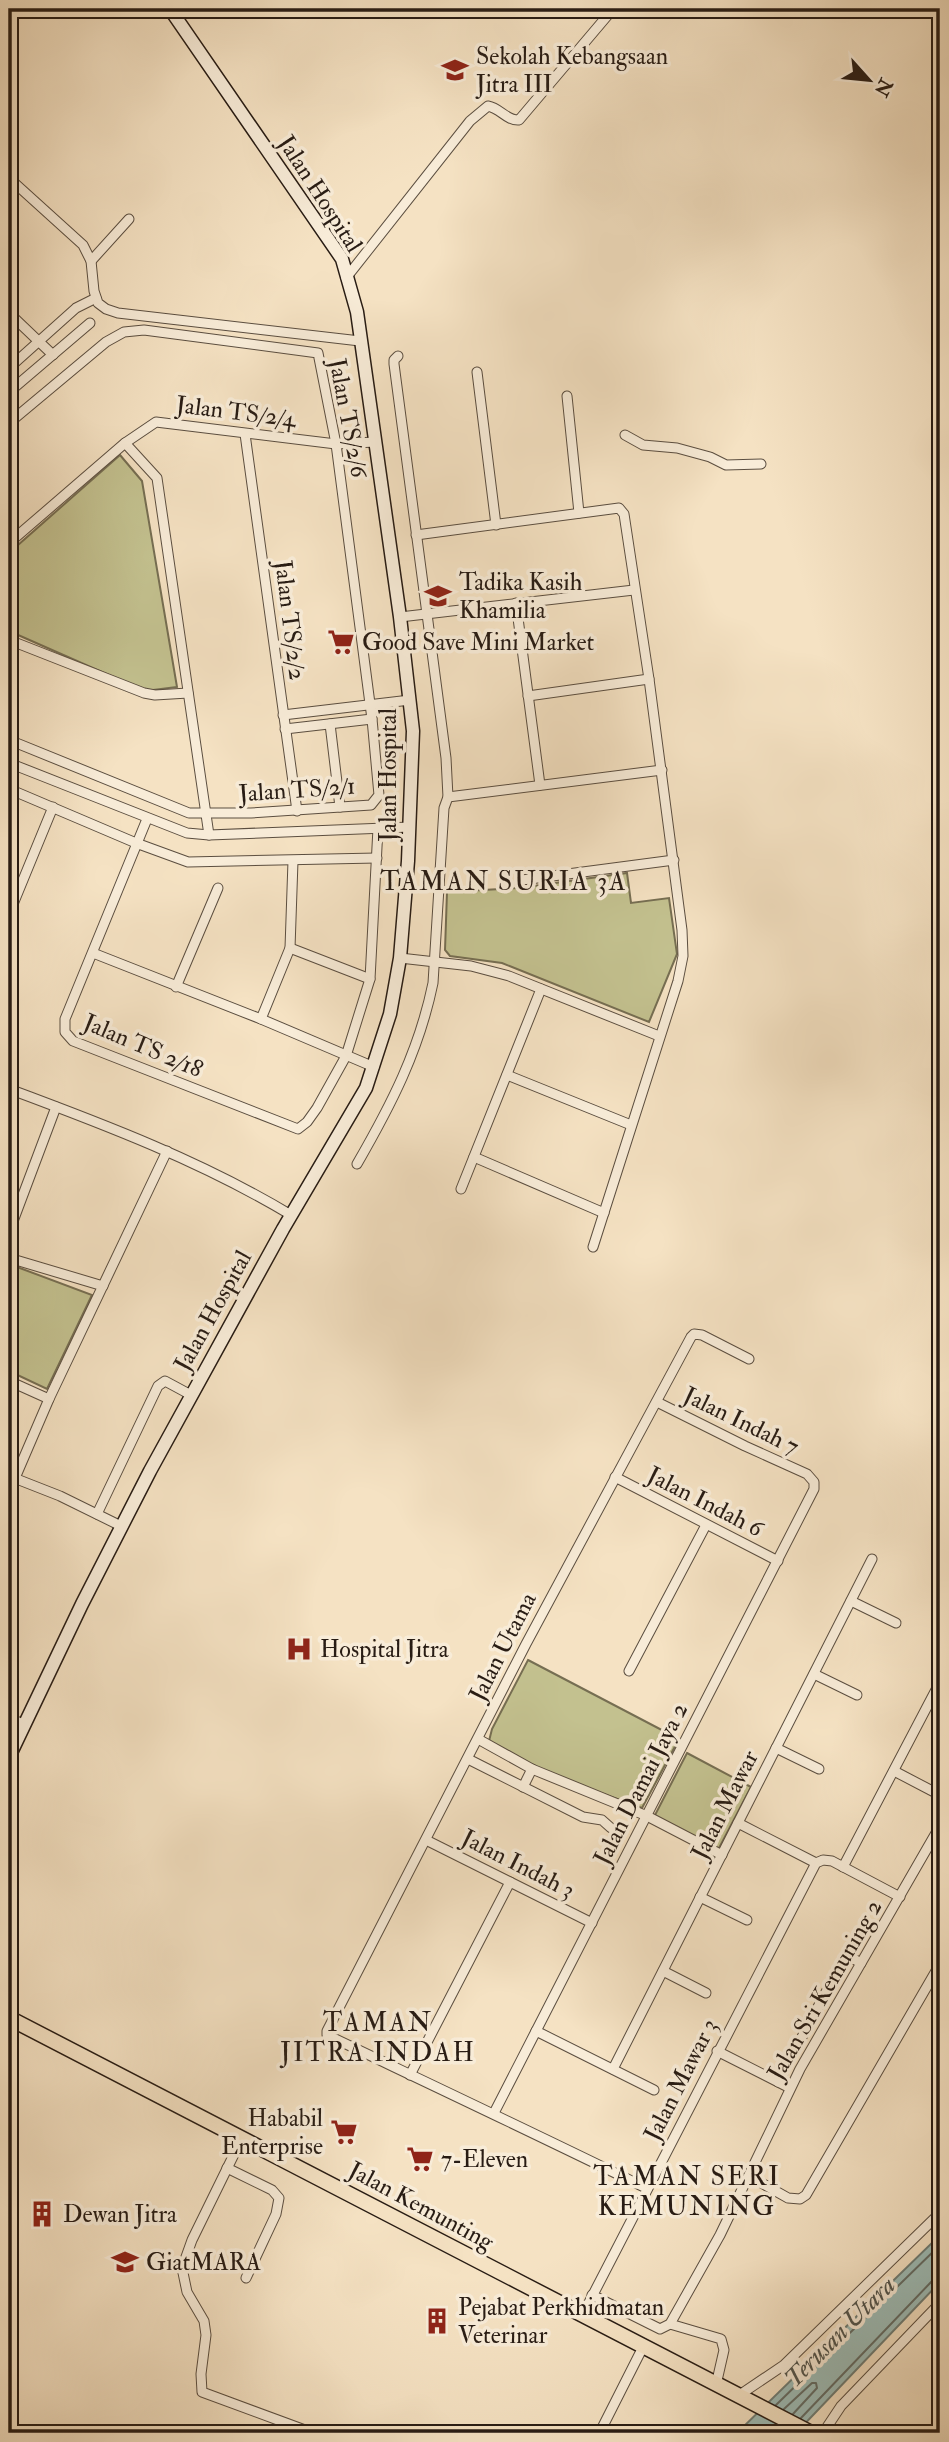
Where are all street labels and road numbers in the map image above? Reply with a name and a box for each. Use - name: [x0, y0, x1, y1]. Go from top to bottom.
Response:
- street label: Jalan Hospital: [270, 129, 369, 259]
- street label: Jalan TS/2/6: [321, 355, 375, 482]
- street label: Jalan TS/2/4: [173, 389, 299, 435]
- street label: Jalan TS/2/2: [267, 557, 313, 682]
- street label: Jalan Hospital: [373, 708, 404, 843]
- street label: Jalan TS/2/1: [237, 770, 356, 810]
- street label: Jalan TS 2/18: [78, 1007, 207, 1085]
- street label: Jalan Hospital: [167, 1245, 259, 1378]
- street label: Jalan Indah 7: [677, 1379, 804, 1462]
- street label: Jalan Indah 6: [641, 1459, 770, 1545]
- street label: Jalan Utama: [462, 1586, 544, 1708]
- street label: Jalan Damai Jaya 2: [586, 1698, 695, 1871]
- street label: Jalan Mawar: [684, 1745, 766, 1866]
- street label: Jalan Indah 3: [455, 1822, 580, 1906]
- street label: Jalan Sri Kemuning 2: [760, 1894, 889, 2087]
- street label: Jalan Mawar 3: [637, 2014, 725, 2147]
- street label: Jalan Kemunting: [342, 2154, 500, 2258]

